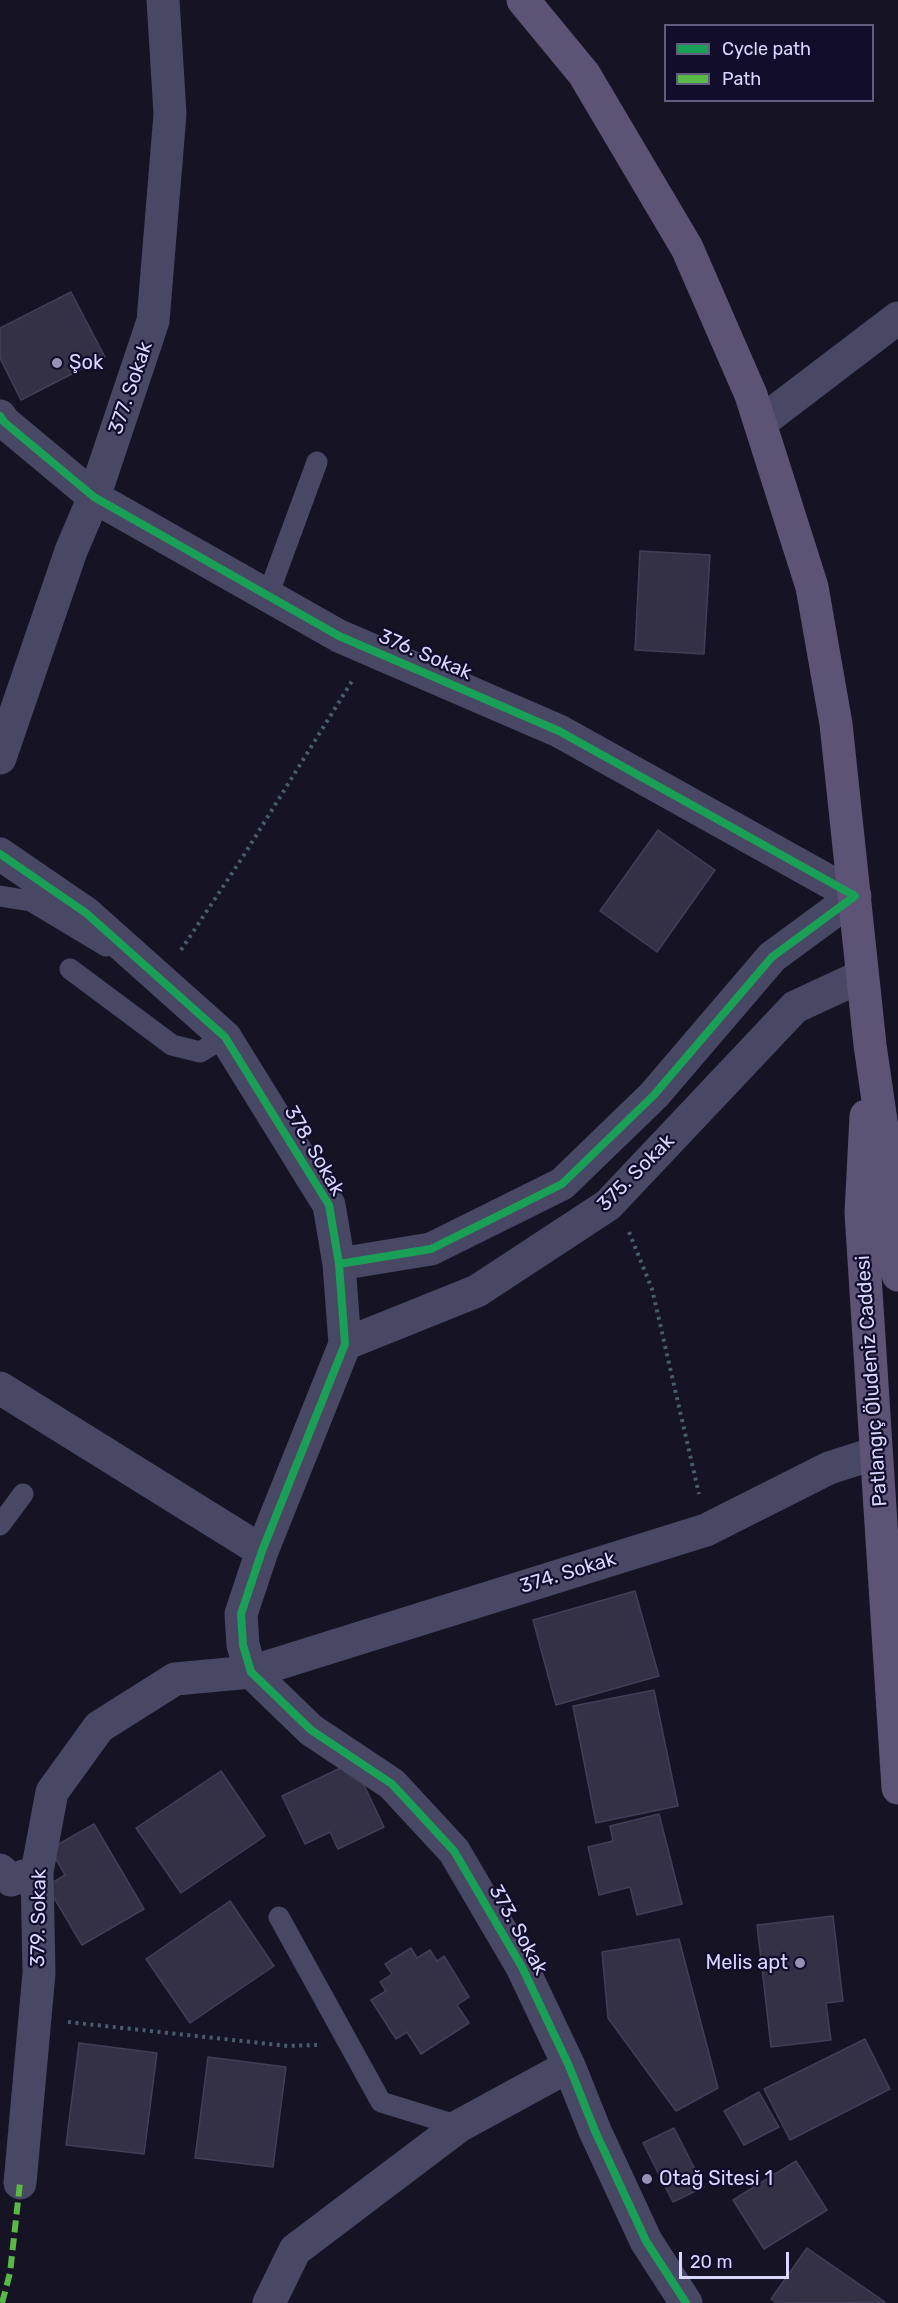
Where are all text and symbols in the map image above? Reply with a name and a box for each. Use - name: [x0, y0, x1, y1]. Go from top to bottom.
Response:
- legend: [664, 24, 874, 102]
- text: Cycle path: [722, 38, 811, 60]
- text: Path: [722, 68, 761, 90]
- street label: 377. Sokak: [104, 338, 158, 438]
- place label: Şok: [69, 351, 103, 375]
- marker: Şok: [50, 356, 64, 370]
- street label: 376. Sokak: [375, 625, 475, 685]
- street label: 378. Sokak: [279, 1102, 349, 1200]
- street label: 375. Sokak: [592, 1129, 680, 1217]
- street label: Patlangıç Öludeniz Caddesi: [851, 1254, 893, 1508]
- street label: 374. Sokak: [517, 1547, 619, 1599]
- street label: 379. Sokak: [26, 1869, 52, 1967]
- street label: 373. Sokak: [483, 1881, 553, 1979]
- place label: Melis apt: [705, 1951, 788, 1975]
- marker: Melis apt: [793, 1956, 807, 1970]
- place label: Otağ Sitesi 1: [659, 2167, 773, 2191]
- marker: Otağ Sitesi 1: [640, 2172, 654, 2186]
- scale bar: [682, 2240, 792, 2278]
- text: 20 m: [690, 2251, 732, 2273]

